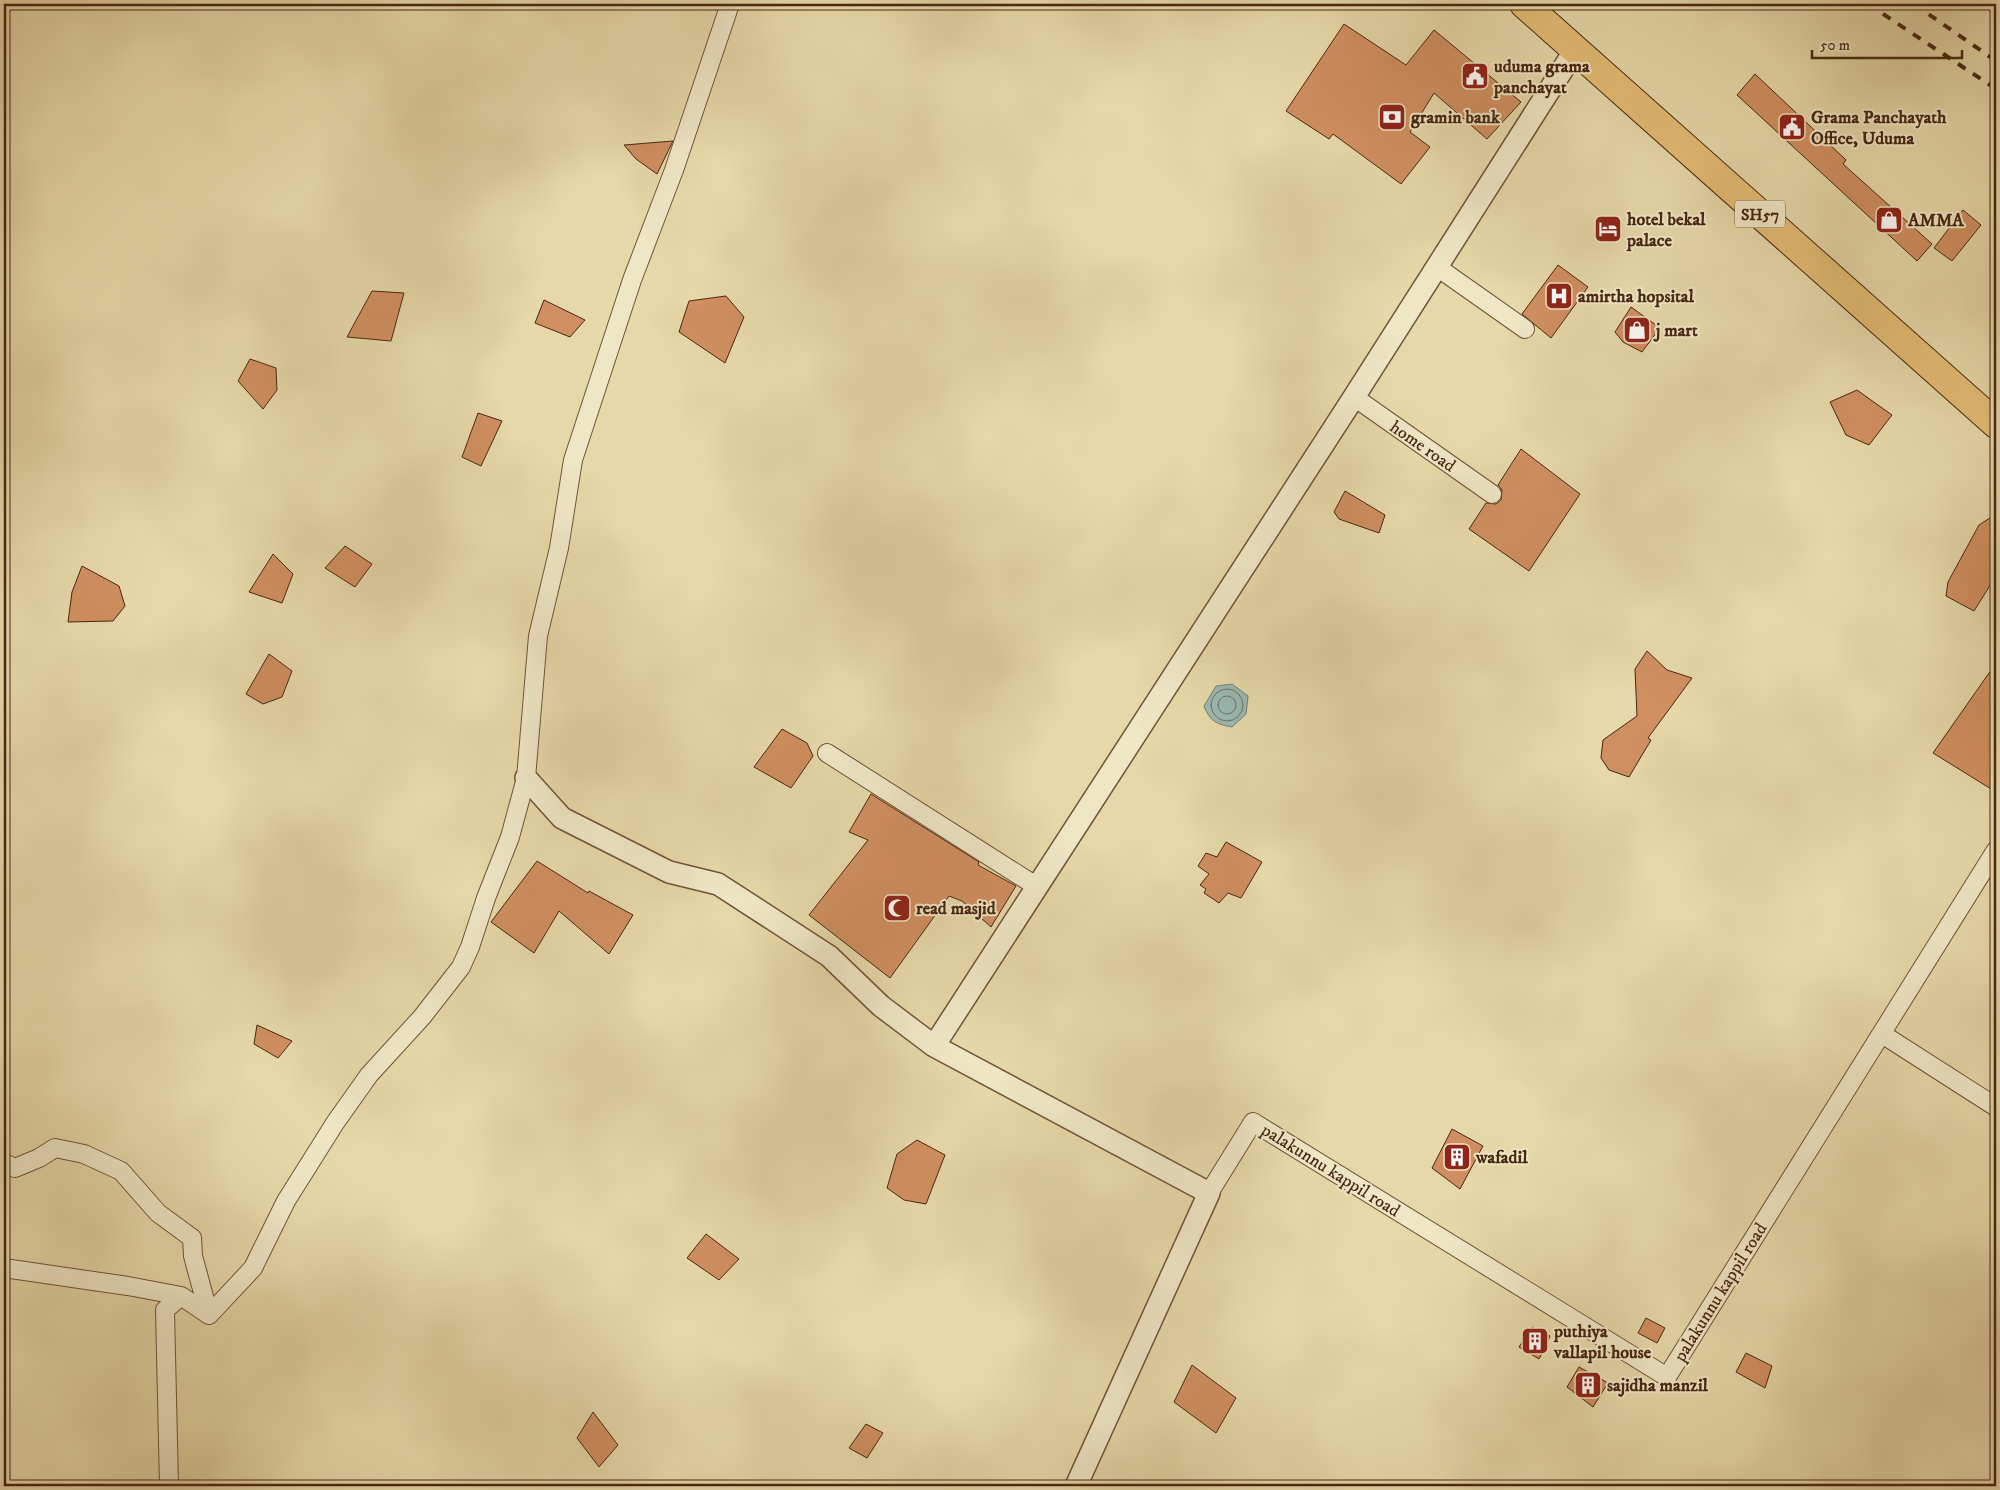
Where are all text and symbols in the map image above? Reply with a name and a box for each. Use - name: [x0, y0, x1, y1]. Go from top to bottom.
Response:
- scale bar: [1812, 28, 1962, 60]
- text: 50 m: [1820, 36, 1850, 55]
- place label: uduma grama panchayat: [1493, 56, 1590, 99]
- public building icon: uduma grama panchayat: [1460, 61, 1490, 91]
- bank icon: gramin bank: [1377, 102, 1407, 132]
- place label: gramin bank: [1410, 107, 1501, 129]
- place label: Grama Panchayath Office, Uduma: [1811, 107, 1947, 150]
- public building icon: Grama Panchayath Office, Uduma: [1777, 112, 1807, 142]
- road number: SH57: [1735, 200, 1785, 228]
- shop icon: AMMA: [1874, 205, 1904, 235]
- place label: hotel bekal palace: [1626, 209, 1706, 252]
- place label: AMMA: [1907, 210, 1964, 232]
- hotel icon: hotel bekal palace: [1593, 214, 1623, 244]
- hospital icon: amirtha hopsital: [1544, 281, 1574, 311]
- place label: amirtha hopsital: [1578, 286, 1694, 308]
- shop icon: j mart: [1622, 315, 1652, 345]
- place label: j mart: [1653, 320, 1698, 342]
- street label: home road: [1385, 416, 1459, 477]
- mosque icon: read masjid: [882, 893, 912, 923]
- place label: read masjid: [916, 898, 997, 920]
- street label: palakunnu kappil road: [1256, 1119, 1404, 1222]
- building icon: wafadil: [1442, 1142, 1472, 1172]
- place label: wafadil: [1475, 1147, 1528, 1169]
- street label: palakunnu kappil road: [1669, 1219, 1772, 1367]
- place label: puthiya vallapil house: [1553, 1321, 1652, 1364]
- building icon: puthiya vallapil house: [1520, 1326, 1550, 1356]
- building icon: sajidha manzil: [1573, 1370, 1603, 1400]
- place label: sajidha manzil: [1607, 1375, 1709, 1397]

